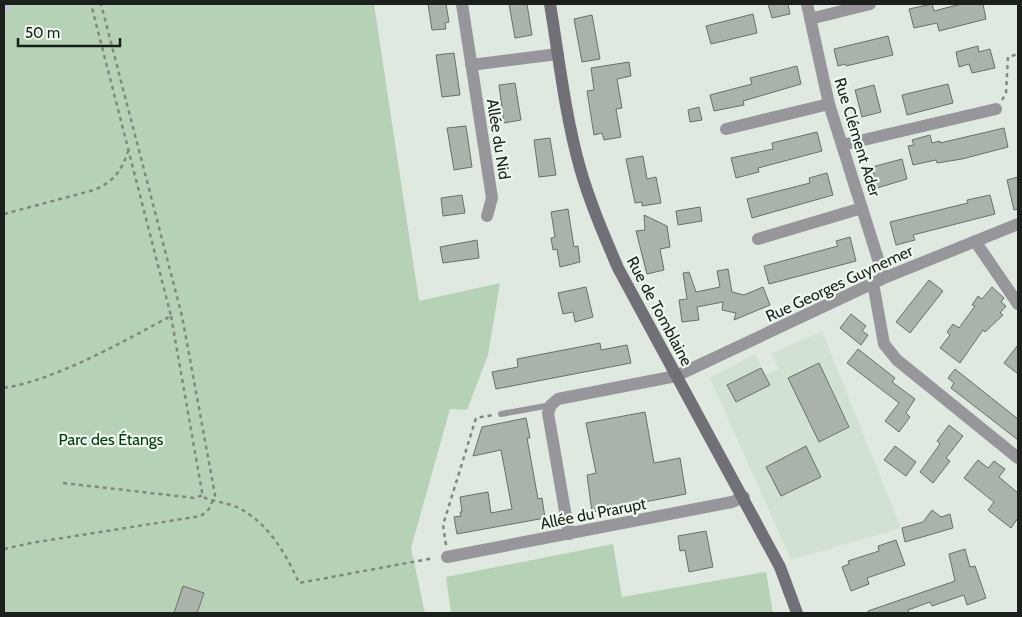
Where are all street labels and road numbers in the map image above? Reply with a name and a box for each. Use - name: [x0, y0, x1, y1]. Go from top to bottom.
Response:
- street label: Rue Clément Ader: [830, 75, 885, 200]
- street label: Allée du Nid: [483, 97, 514, 181]
- street label: Rue Georges Guynemer: [763, 241, 917, 326]
- street label: Rue de Tomblaine: [623, 253, 696, 369]
- street label: Allée du Prarupt: [539, 494, 648, 533]

